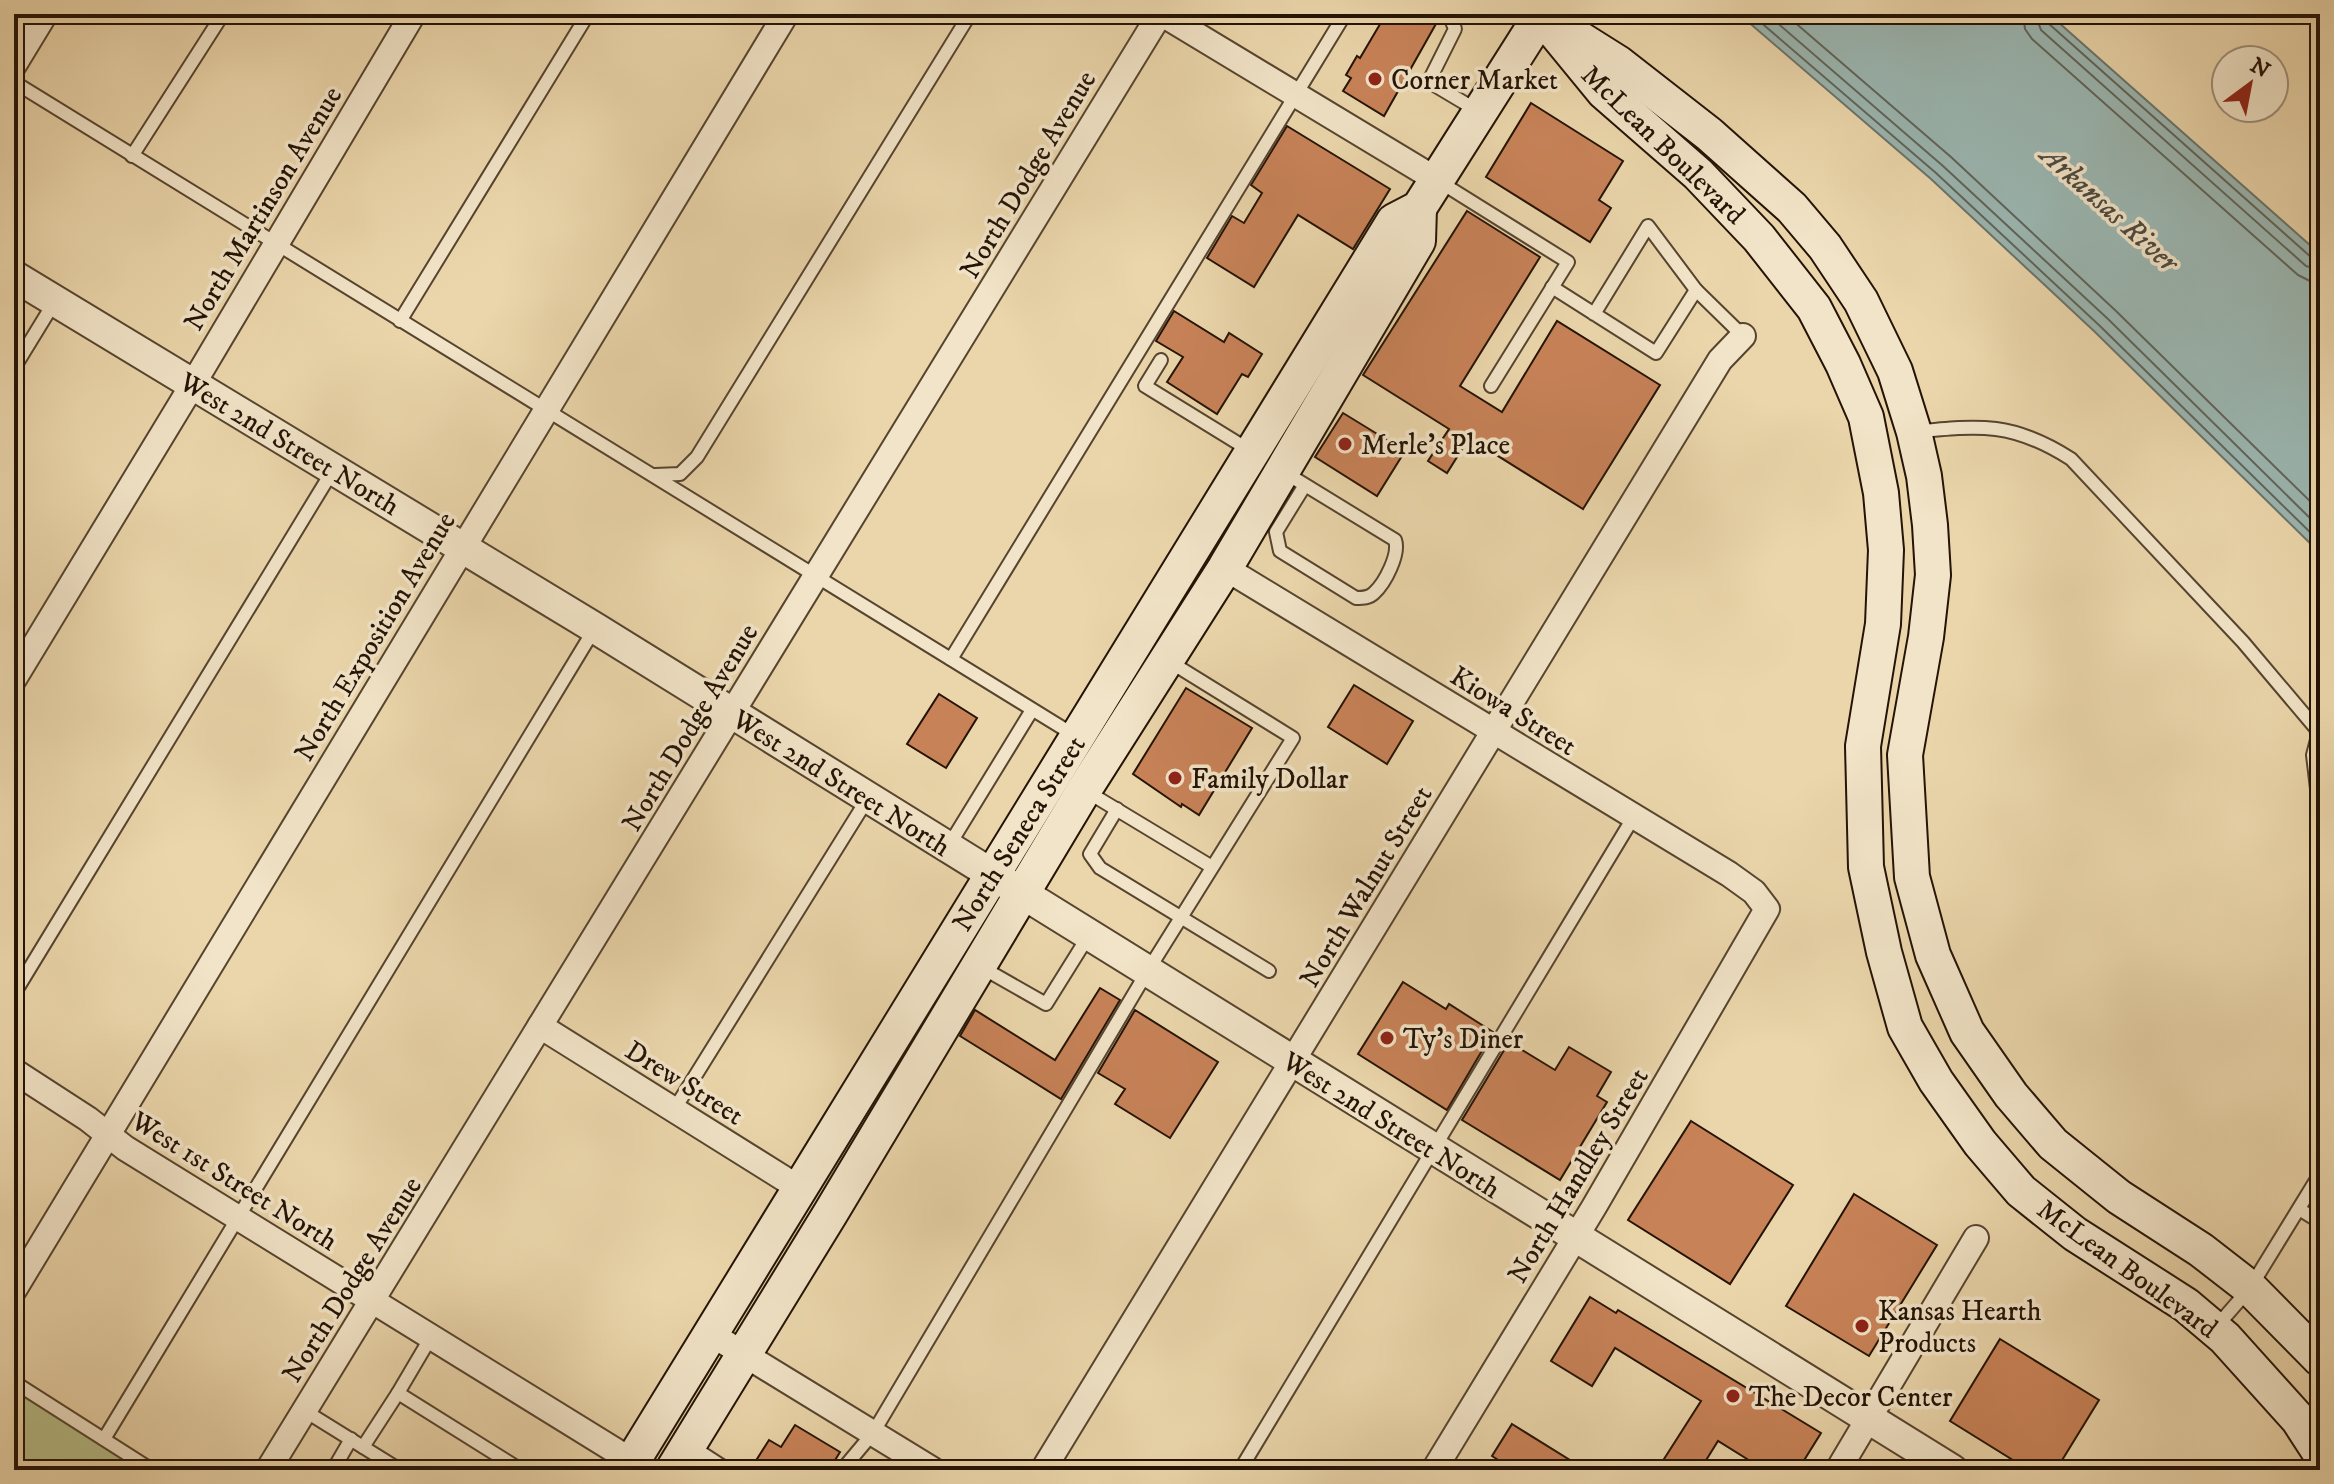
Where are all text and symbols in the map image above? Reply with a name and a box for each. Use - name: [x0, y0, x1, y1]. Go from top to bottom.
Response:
- north arrow: [2210, 44, 2290, 124]
- text: N: [2245, 52, 2275, 85]
- street label: McLean Boulevard: [1574, 58, 1752, 232]
- place label: Corner Market: [1391, 63, 1558, 98]
- street label: North Dodge Avenue: [952, 64, 1104, 285]
- marker: Corner Market: [1366, 70, 1384, 88]
- street label: North Martinson Avenue: [176, 80, 350, 337]
- water label: Arkansas River: [2030, 136, 2187, 282]
- street label: West 2nd Street North: [172, 364, 406, 524]
- place label: Merle's Place: [1361, 428, 1510, 463]
- marker: Merle's Place: [1336, 435, 1354, 453]
- street label: North Exposition Avenue: [287, 506, 464, 768]
- street label: North Dodge Avenue: [614, 617, 766, 838]
- street label: Kiowa Street: [1444, 659, 1583, 764]
- street label: West 2nd Street North: [725, 701, 957, 865]
- street label: North Seneca Street: [945, 729, 1094, 938]
- place label: Family Dollar: [1191, 762, 1349, 797]
- marker: Family Dollar: [1166, 769, 1184, 787]
- street label: North Walnut Street: [1292, 779, 1440, 994]
- place label: Ty's Diner: [1403, 1022, 1524, 1057]
- marker: Ty's Diner: [1378, 1029, 1396, 1047]
- street label: Drew Street: [619, 1033, 750, 1133]
- street label: West 2nd Street North: [1275, 1043, 1507, 1207]
- street label: North Handley Street: [1500, 1062, 1656, 1290]
- street label: West 1st Street North: [124, 1103, 344, 1259]
- street label: North Dodge Avenue: [275, 1170, 430, 1389]
- street label: McLean Boulevard: [2030, 1192, 2224, 1346]
- place label: Kansas Hearth Products: [1878, 1294, 2042, 1361]
- marker: Kansas Hearth Products: [1853, 1317, 1871, 1335]
- place label: The Decor Center: [1749, 1380, 1953, 1415]
- marker: The Decor Center: [1724, 1387, 1742, 1405]

